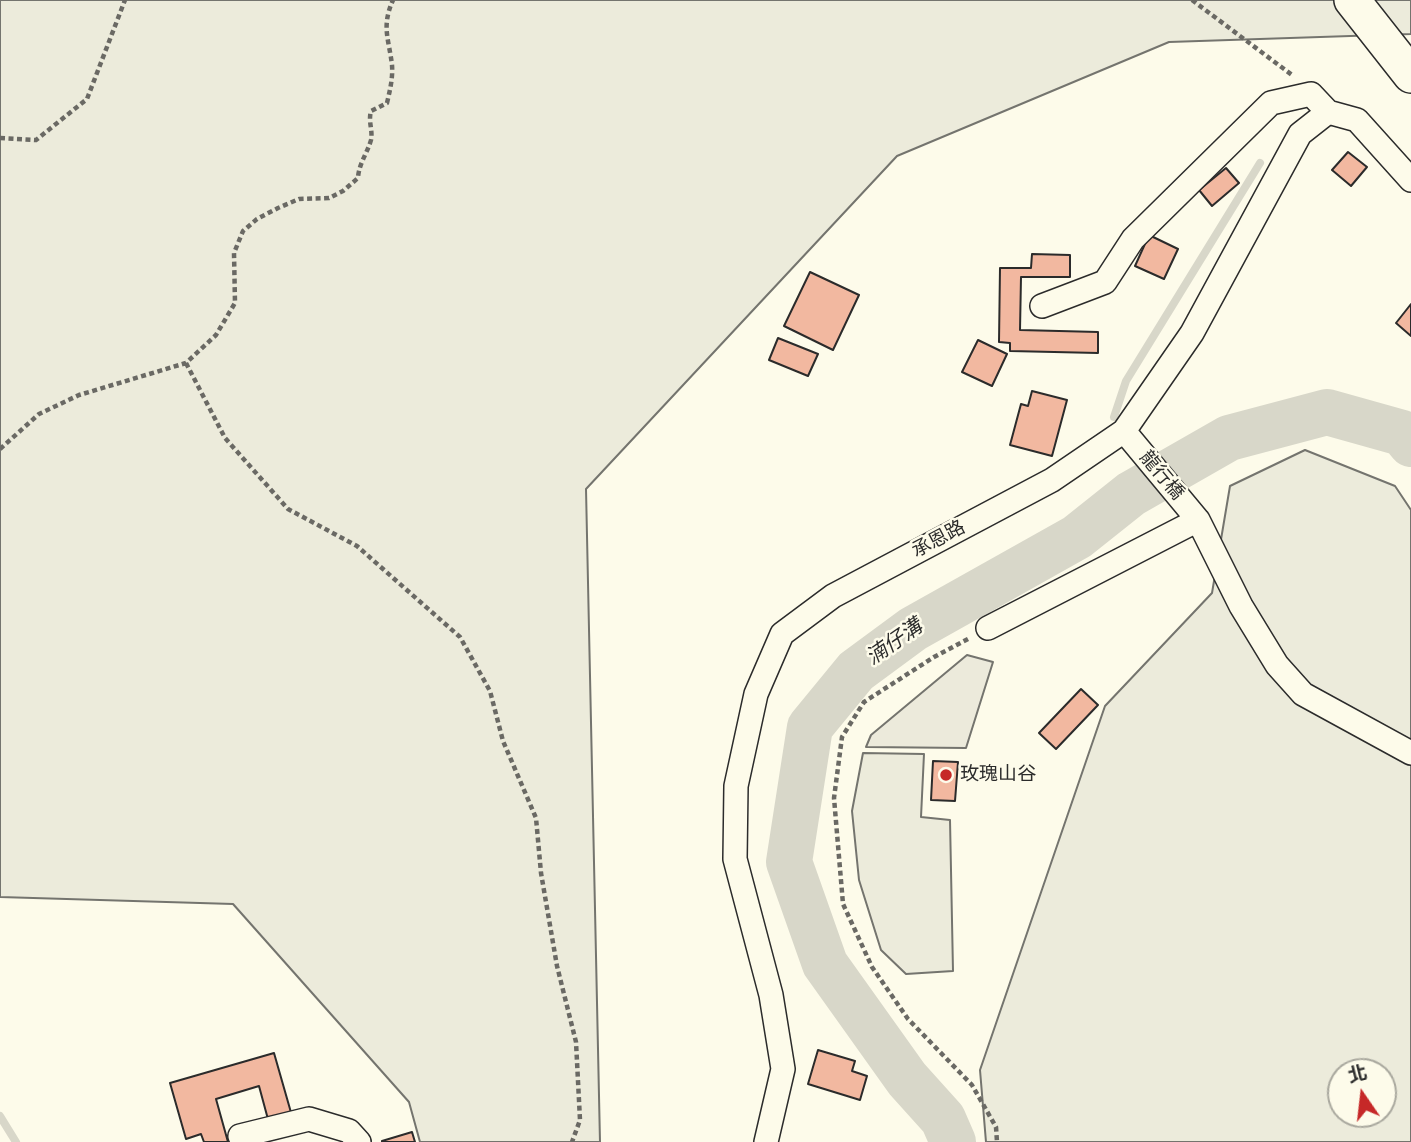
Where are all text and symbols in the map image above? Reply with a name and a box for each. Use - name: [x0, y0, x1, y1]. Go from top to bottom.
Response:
- street label: 龍行橋: [1134, 447, 1188, 505]
- street label: 承恩路: [908, 517, 970, 563]
- water label: 湳仔溝: [862, 615, 928, 671]
- place label: 玫瑰山谷: [960, 764, 1036, 786]
- marker: 玫瑰山谷: [938, 767, 954, 783]
- north arrow: [1327, 1058, 1397, 1128]
- text: 北: [1345, 1061, 1369, 1088]

